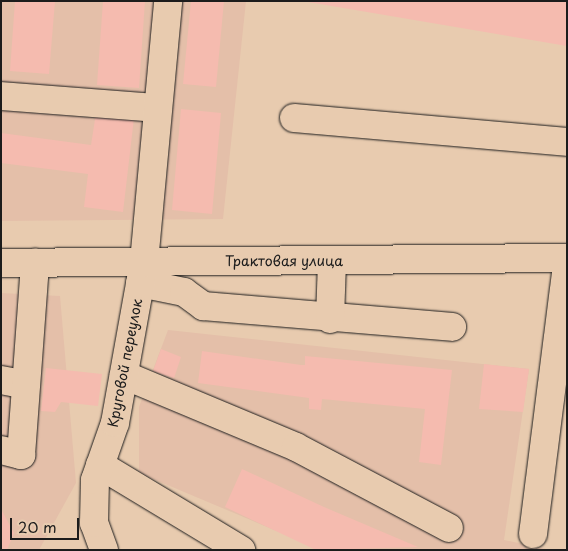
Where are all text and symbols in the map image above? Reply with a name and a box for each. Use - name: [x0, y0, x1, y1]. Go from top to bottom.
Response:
- street label: Трактовая улица: [225, 253, 343, 269]
- street label: Круговой переулок: [104, 297, 146, 429]
- scale bar: [12, 508, 81, 540]
- text: 20 m: [18, 515, 57, 538]

